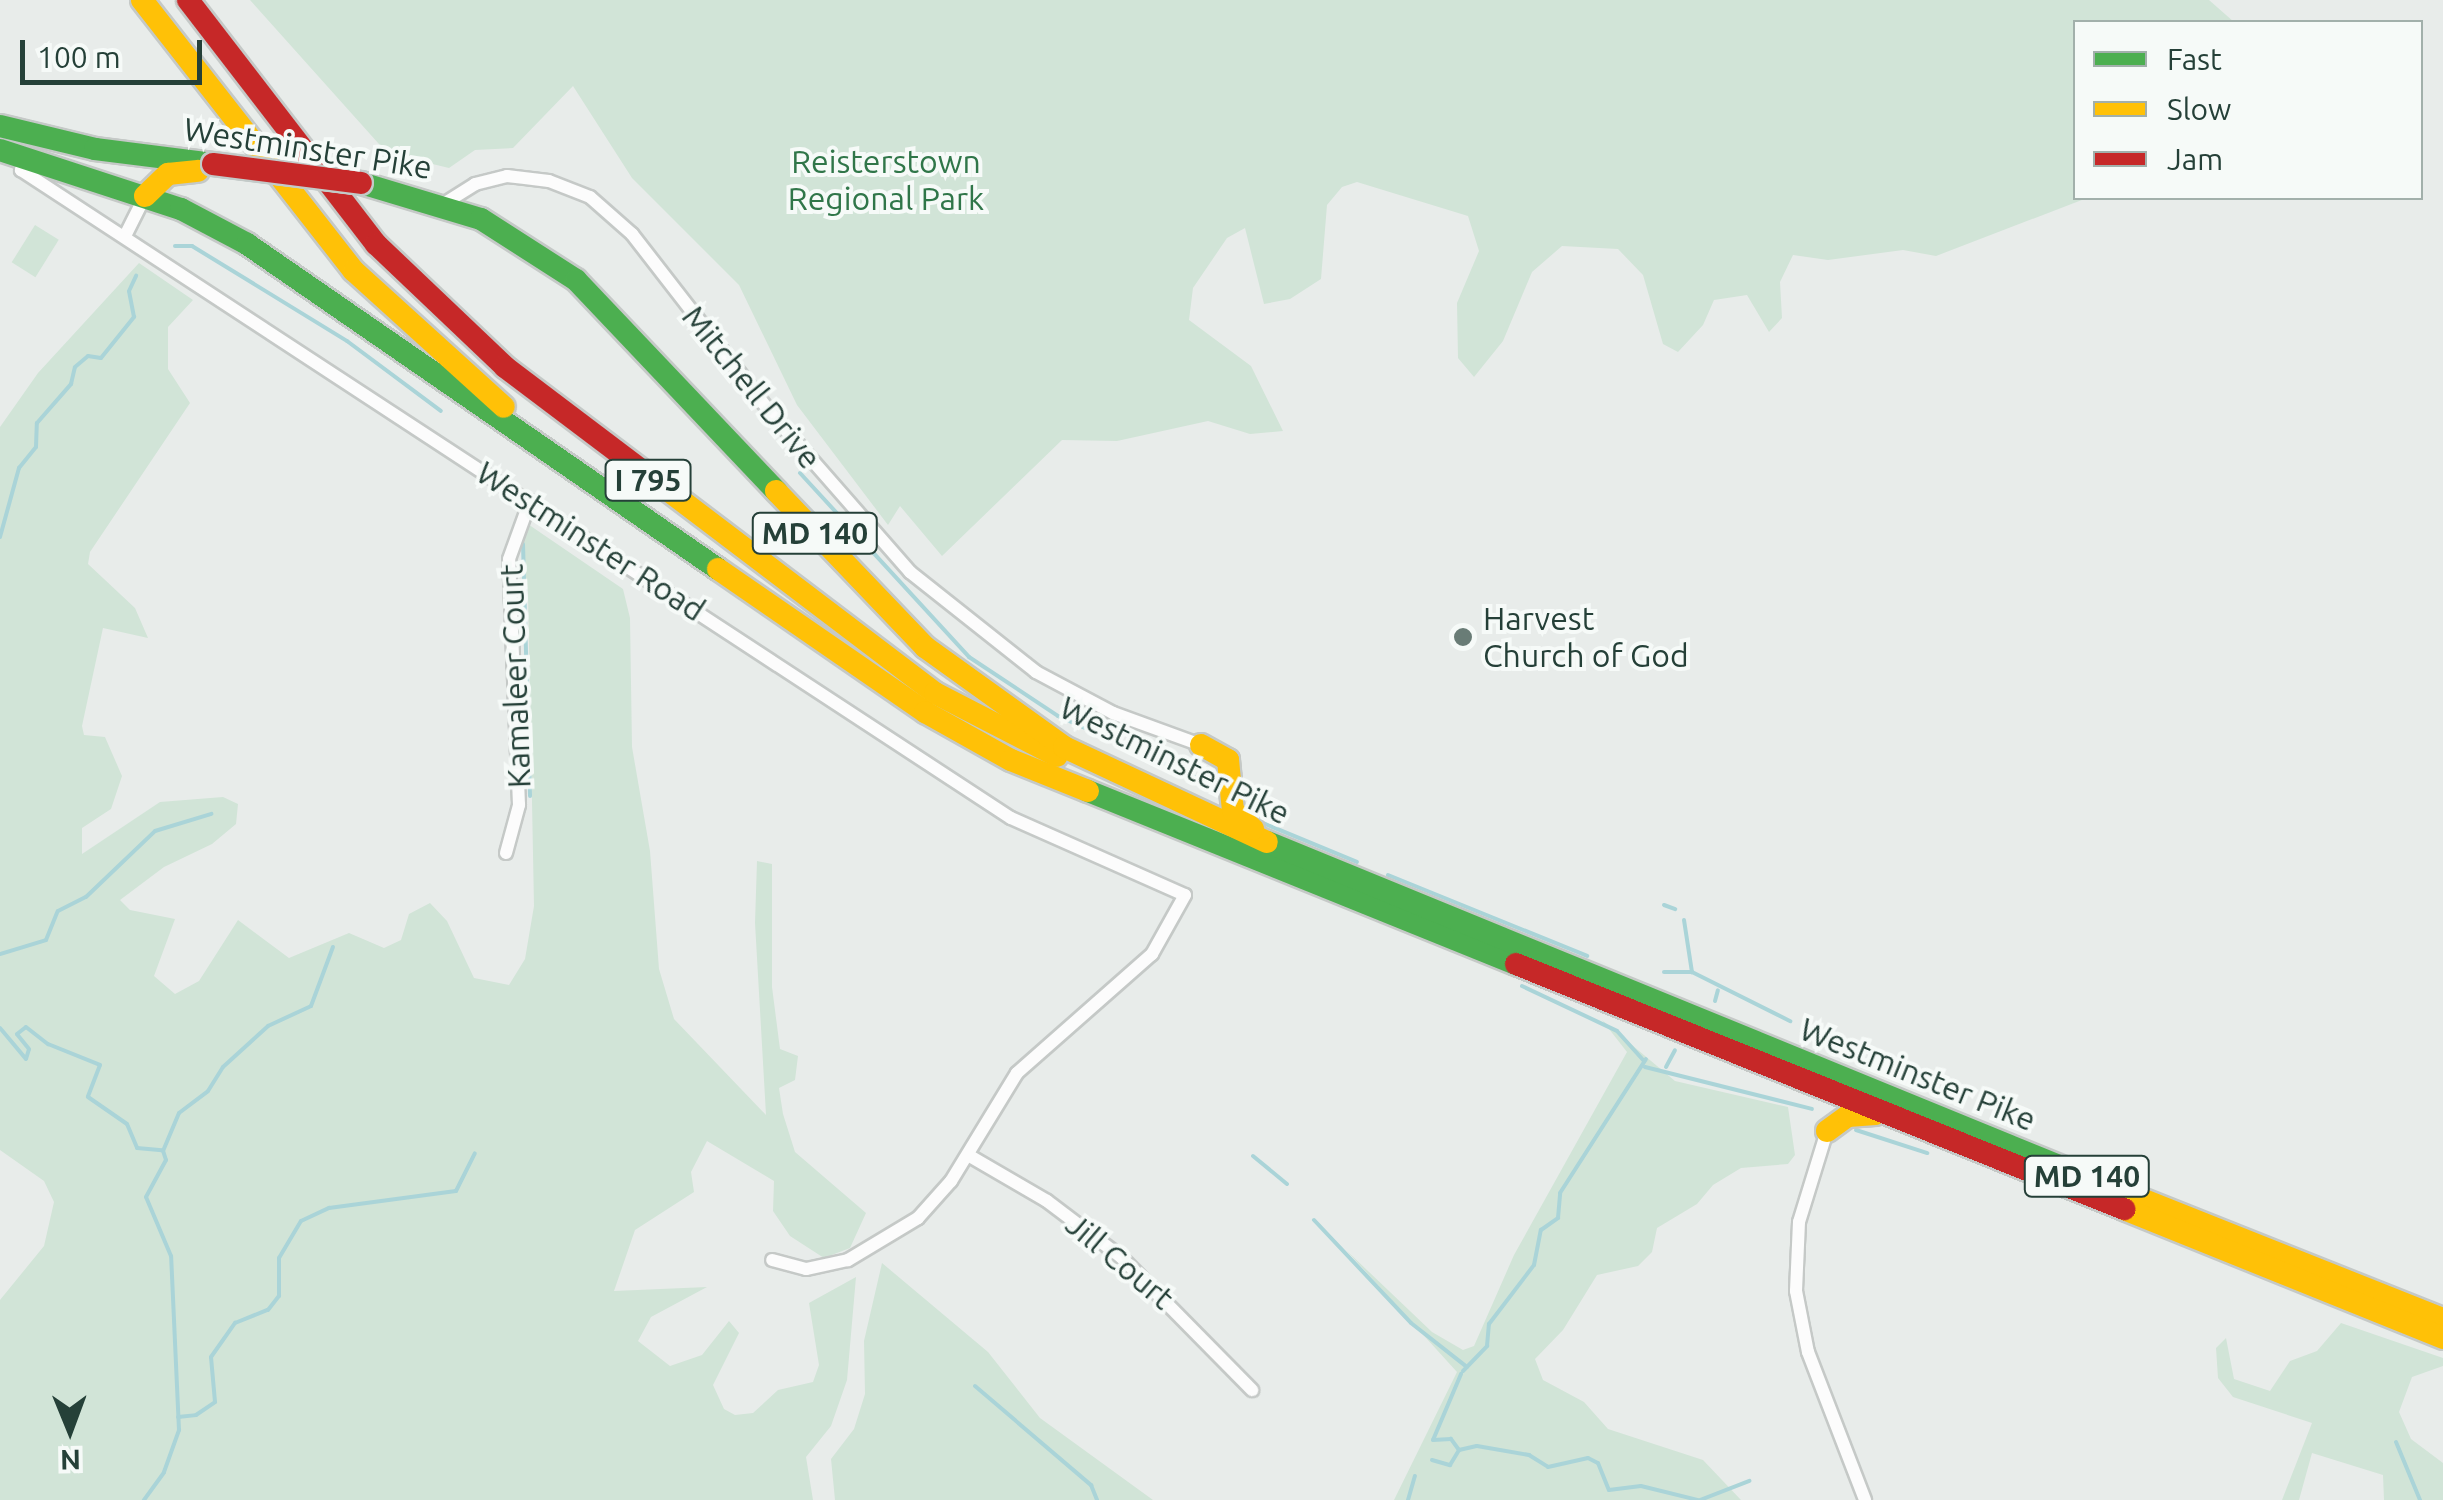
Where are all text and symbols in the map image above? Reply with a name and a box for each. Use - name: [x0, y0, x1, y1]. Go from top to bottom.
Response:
- scale bar: [25, 20, 208, 82]
- legend: [2073, 20, 2423, 200]
- text: 100 m: [37, 40, 121, 74]
- text: Fast: [2167, 42, 2222, 76]
- text: Slow: [2167, 92, 2231, 126]
- street label: Westminster Pike: [181, 109, 435, 187]
- text: Jam: [2167, 142, 2223, 176]
- park label: Reisterstown Regional Park: [788, 143, 984, 218]
- street label: Mitchell Drive: [675, 298, 829, 476]
- street label: Westminster Road: [470, 453, 712, 629]
- road number: I 795: [603, 455, 693, 505]
- road number: MD 140: [750, 508, 880, 558]
- street label: Kamaleer Court: [492, 563, 538, 789]
- place label: Harvest Church of God: [1483, 600, 1689, 675]
- marker: Harvest Church of God: [1452, 626, 1474, 648]
- street label: Westminster Pike: [1054, 688, 1296, 832]
- street label: Westminster Pike: [1795, 1009, 2041, 1139]
- road number: MD 140: [2022, 1151, 2152, 1201]
- street label: Jill Court: [1058, 1205, 1182, 1317]
- north arrow: [20, 1380, 120, 1480]
- text: N: [60, 1445, 81, 1476]

